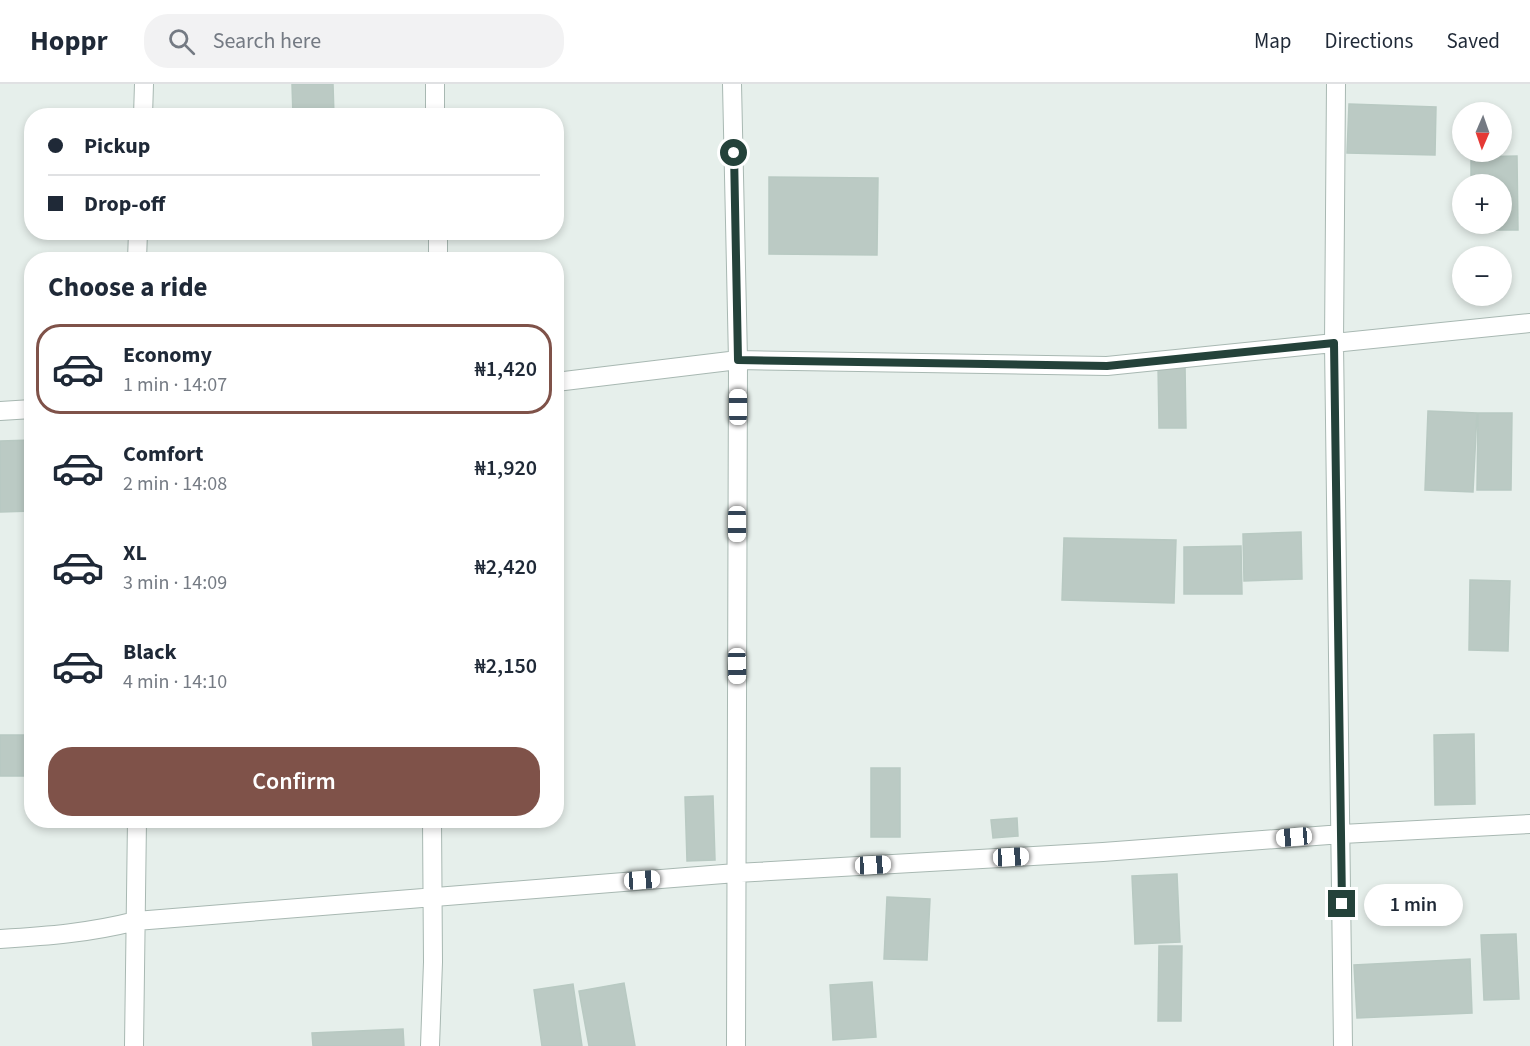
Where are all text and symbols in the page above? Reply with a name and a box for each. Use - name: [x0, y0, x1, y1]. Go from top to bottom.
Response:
- search box: [144, 14, 564, 68]
- text: Hoppr: [30, 21, 108, 61]
- icon: search: [165, 25, 198, 58]
- text: Search here: [213, 25, 321, 57]
- text: Map: [1254, 26, 1292, 56]
- text: Directions: [1325, 26, 1413, 56]
- text: Saved: [1446, 26, 1500, 56]
- north arrow: [1452, 102, 1512, 162]
- map controls: [1452, 102, 1512, 306]
- text: Pickup: [84, 130, 150, 162]
- route start: [720, 139, 747, 166]
- button: +: [1452, 174, 1512, 234]
- text: Drop-off: [84, 188, 165, 220]
- button: −: [1452, 246, 1512, 306]
- text: Choose a ride: [48, 268, 208, 307]
- text: Economy: [123, 339, 212, 371]
- icon: car: [51, 342, 105, 396]
- text: ₦1,420: [475, 353, 537, 385]
- text: 1 min · 14:07: [123, 371, 227, 399]
- car: [729, 389, 747, 425]
- text: Comfort: [123, 438, 204, 470]
- icon: car: [51, 441, 105, 495]
- text: ₦1,920: [475, 452, 537, 484]
- text: 2 min · 14:08: [123, 470, 227, 498]
- car: [728, 506, 746, 542]
- text: XL: [123, 537, 147, 569]
- icon: car: [51, 540, 105, 594]
- text: ₦2,420: [475, 551, 537, 583]
- text: 3 min · 14:09: [123, 569, 227, 597]
- text: Black: [123, 636, 177, 668]
- icon: car: [51, 639, 105, 693]
- car: [728, 648, 746, 684]
- text: ₦2,150: [475, 650, 537, 682]
- text: 4 min · 14:10: [123, 668, 227, 696]
- button: Confirm: [48, 747, 540, 816]
- car: [1275, 826, 1313, 848]
- car: [993, 847, 1029, 867]
- car: [855, 855, 891, 875]
- car: [623, 870, 661, 890]
- callout: 1 min: [1363, 883, 1462, 925]
- route end: [1328, 890, 1355, 917]
- text: 1 min: [1390, 891, 1437, 919]

